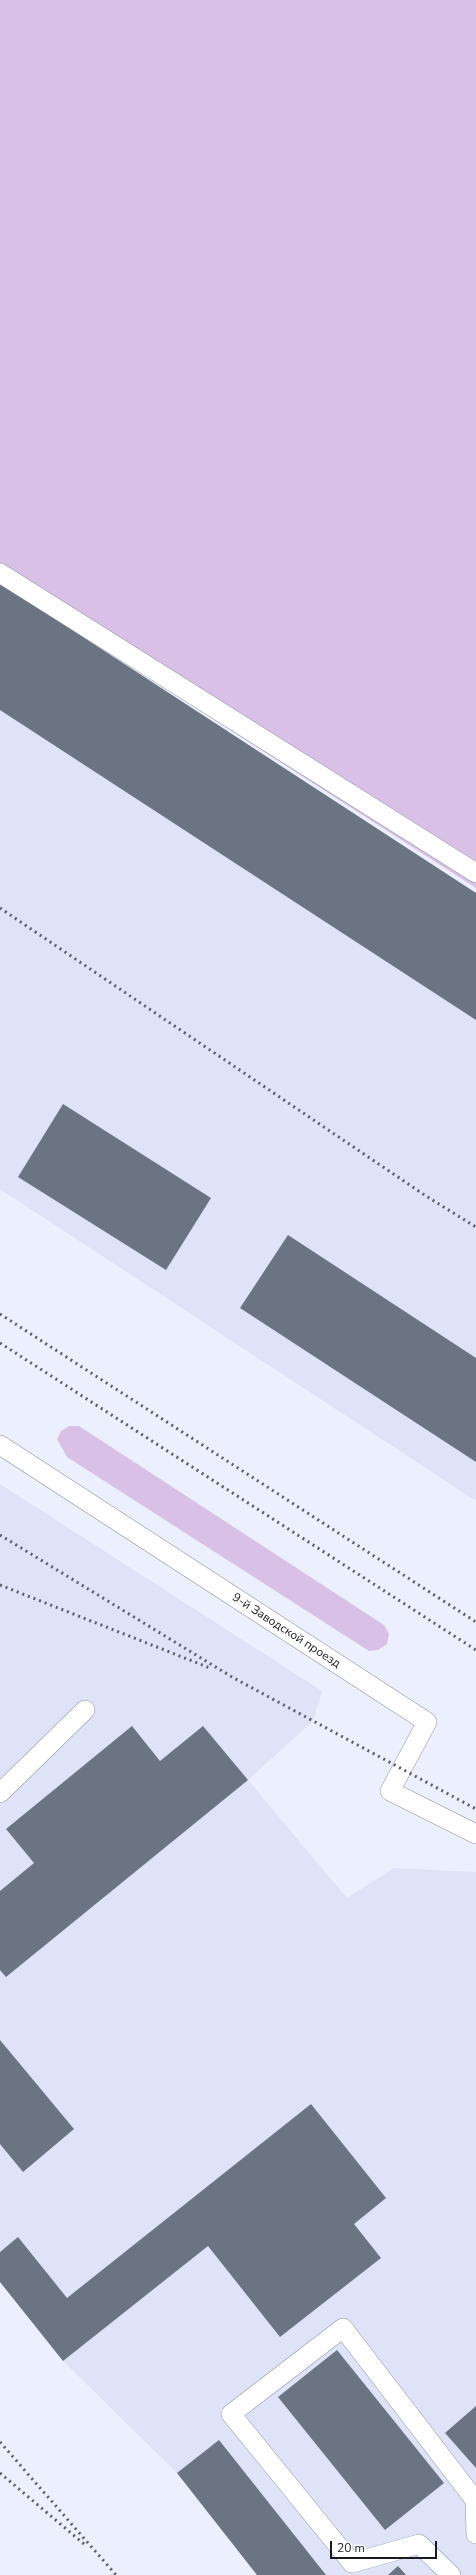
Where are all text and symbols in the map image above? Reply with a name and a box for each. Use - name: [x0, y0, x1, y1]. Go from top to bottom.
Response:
- street label: 9-й Заводской проезд: [229, 1591, 343, 1671]
- scale bar: [332, 2533, 439, 2559]
- text: 20 m: [337, 2540, 365, 2556]

